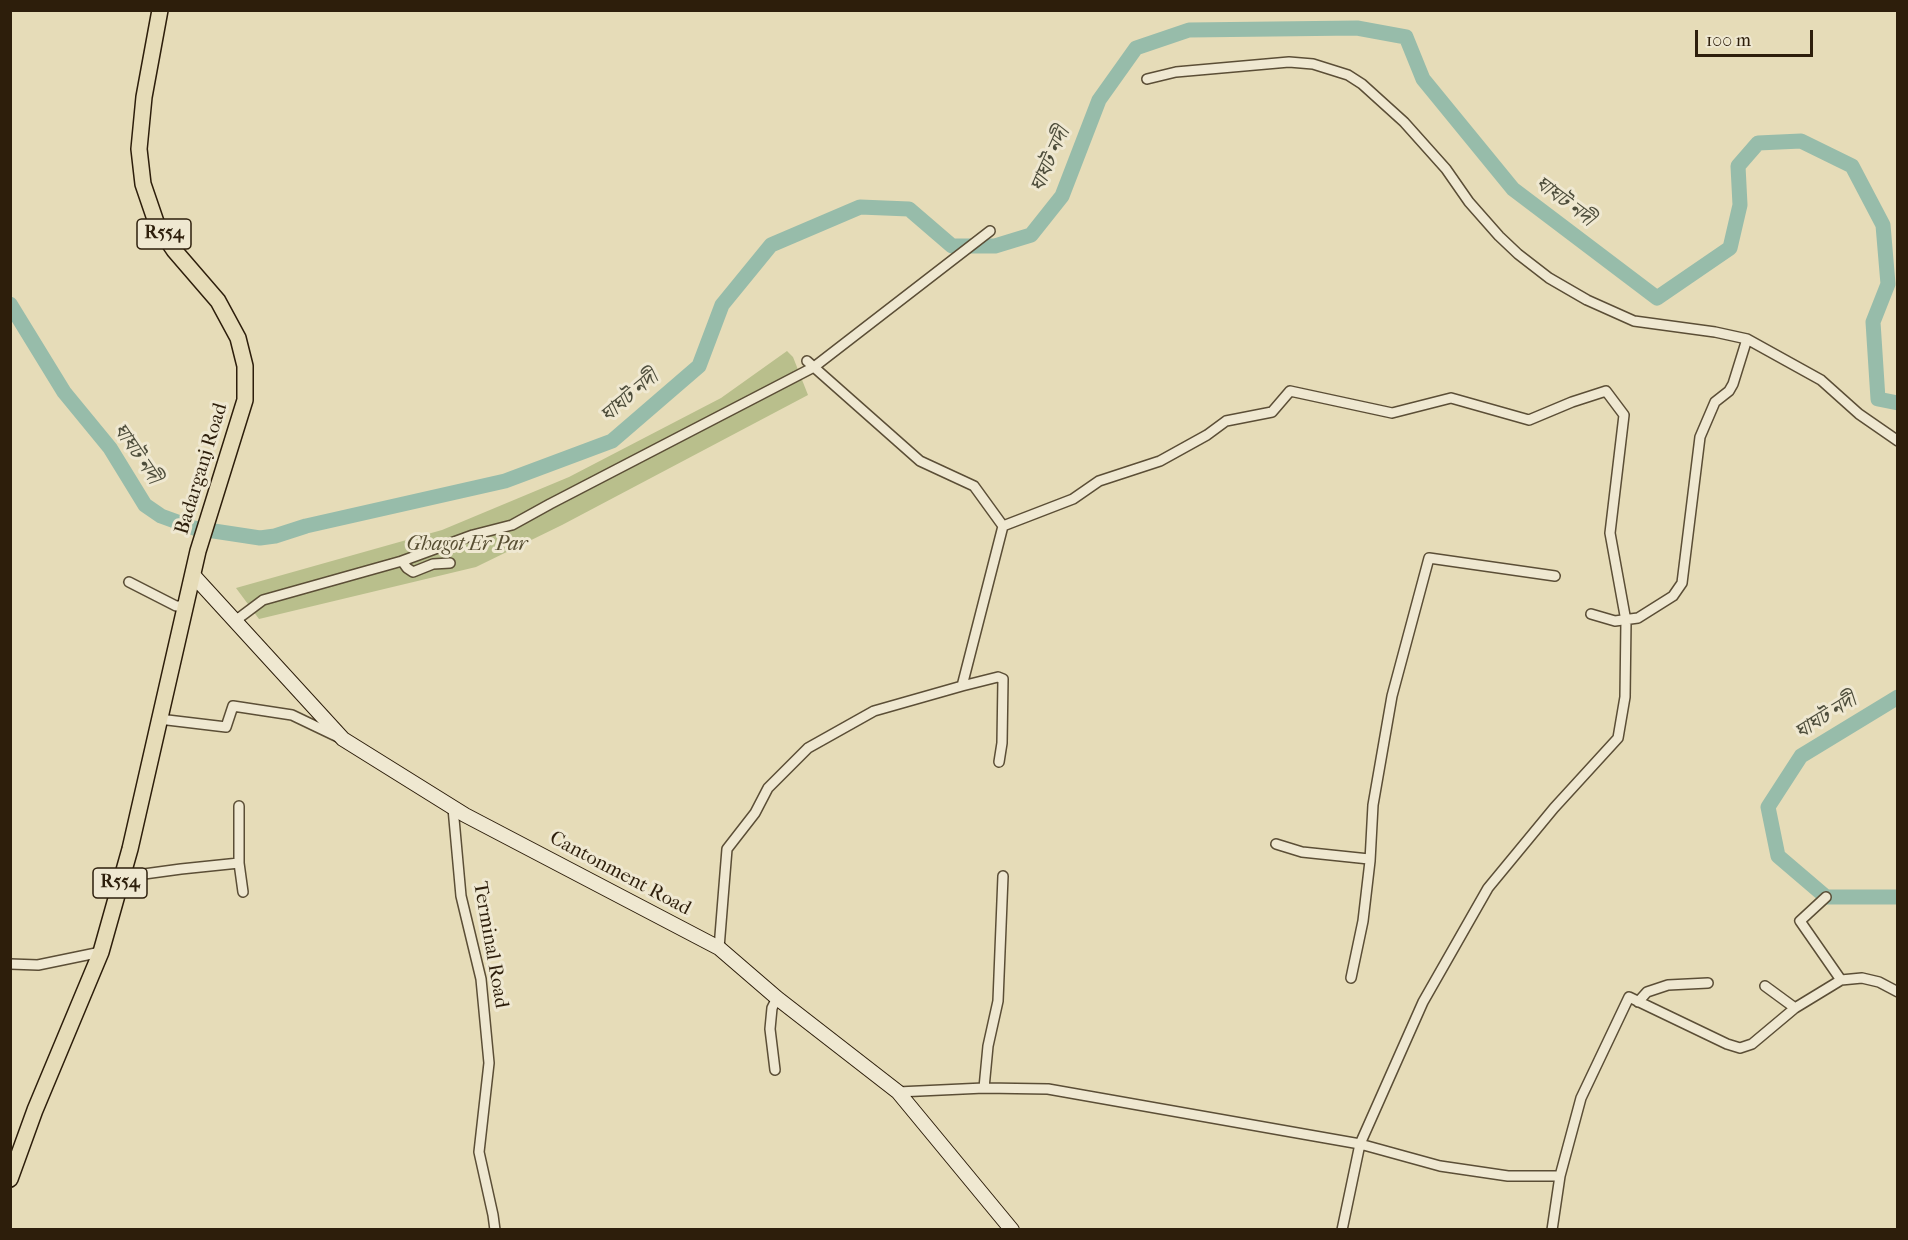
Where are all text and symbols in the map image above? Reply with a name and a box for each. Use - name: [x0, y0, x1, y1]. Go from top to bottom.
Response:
- scale bar: [1698, 18, 1816, 56]
- text: 100 m: [1706, 30, 1751, 51]
- water label: ঘাঘট নদী: [1026, 124, 1076, 196]
- water label: ঘাঘট নদী: [1529, 172, 1599, 232]
- road number: R554: [137, 219, 191, 249]
- water label: ঘাঘট নদী: [596, 366, 664, 428]
- street label: Badarganj Road: [171, 400, 233, 538]
- water label: ঘাঘট নদী: [107, 419, 165, 489]
- park label: Ghagot Er Par: [407, 533, 527, 557]
- water label: ঘাঘট নদী: [1791, 688, 1861, 746]
- street label: Cantonment Road: [545, 827, 695, 921]
- road number: R554: [93, 868, 147, 898]
- street label: Terminal Road: [467, 880, 513, 1010]

